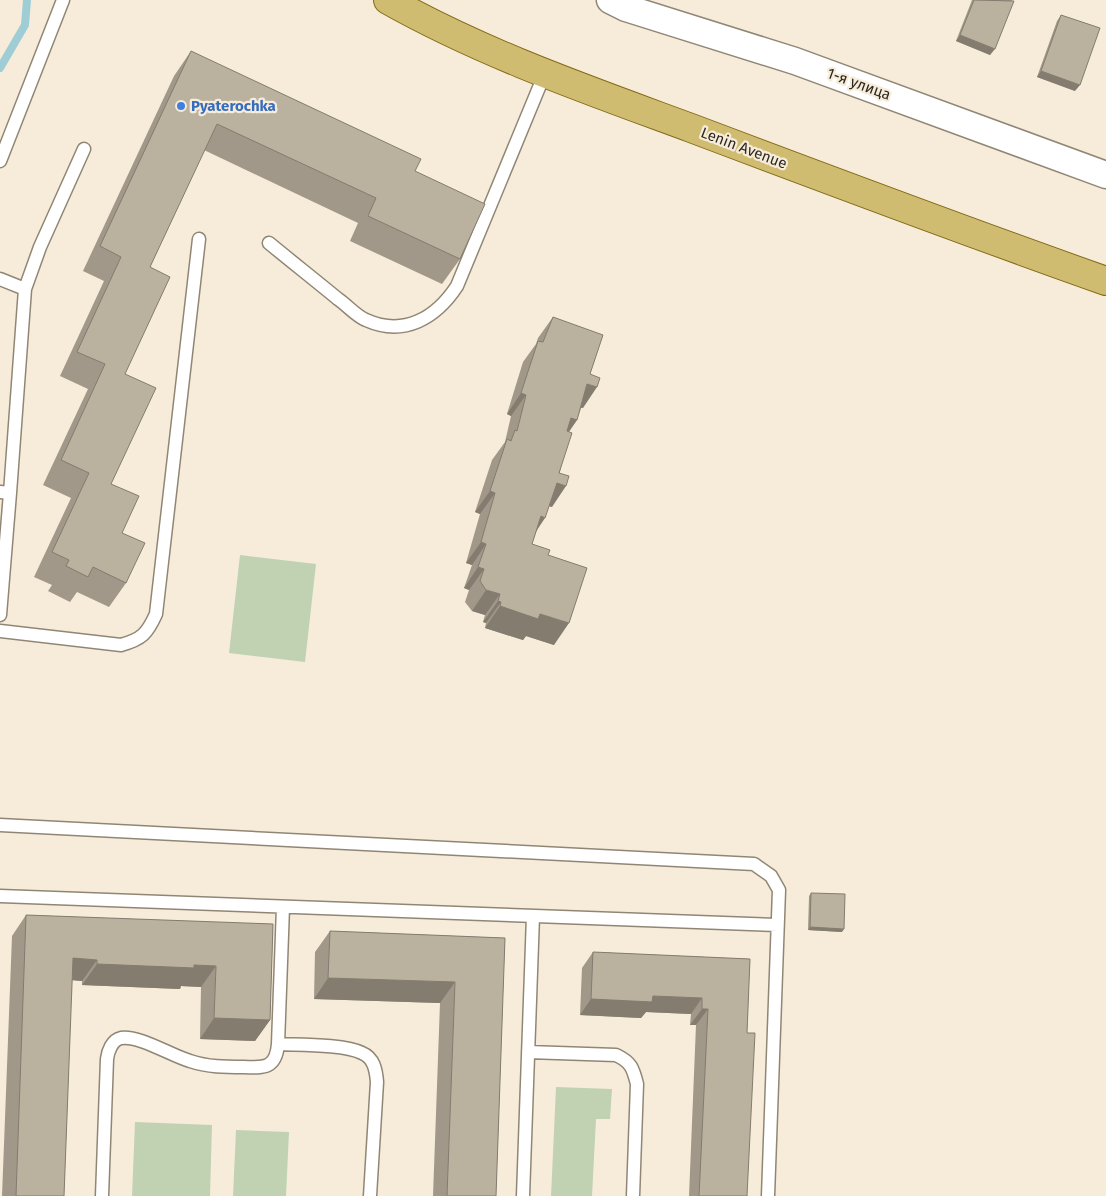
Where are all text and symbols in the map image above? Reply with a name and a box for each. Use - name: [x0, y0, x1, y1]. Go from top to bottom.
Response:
- street label: 1-я улица: [825, 64, 893, 104]
- place label: Pyaterochka: [191, 97, 276, 115]
- marker: Pyaterochka: [175, 100, 187, 112]
- street label: Lenin Avenue: [698, 123, 790, 173]

